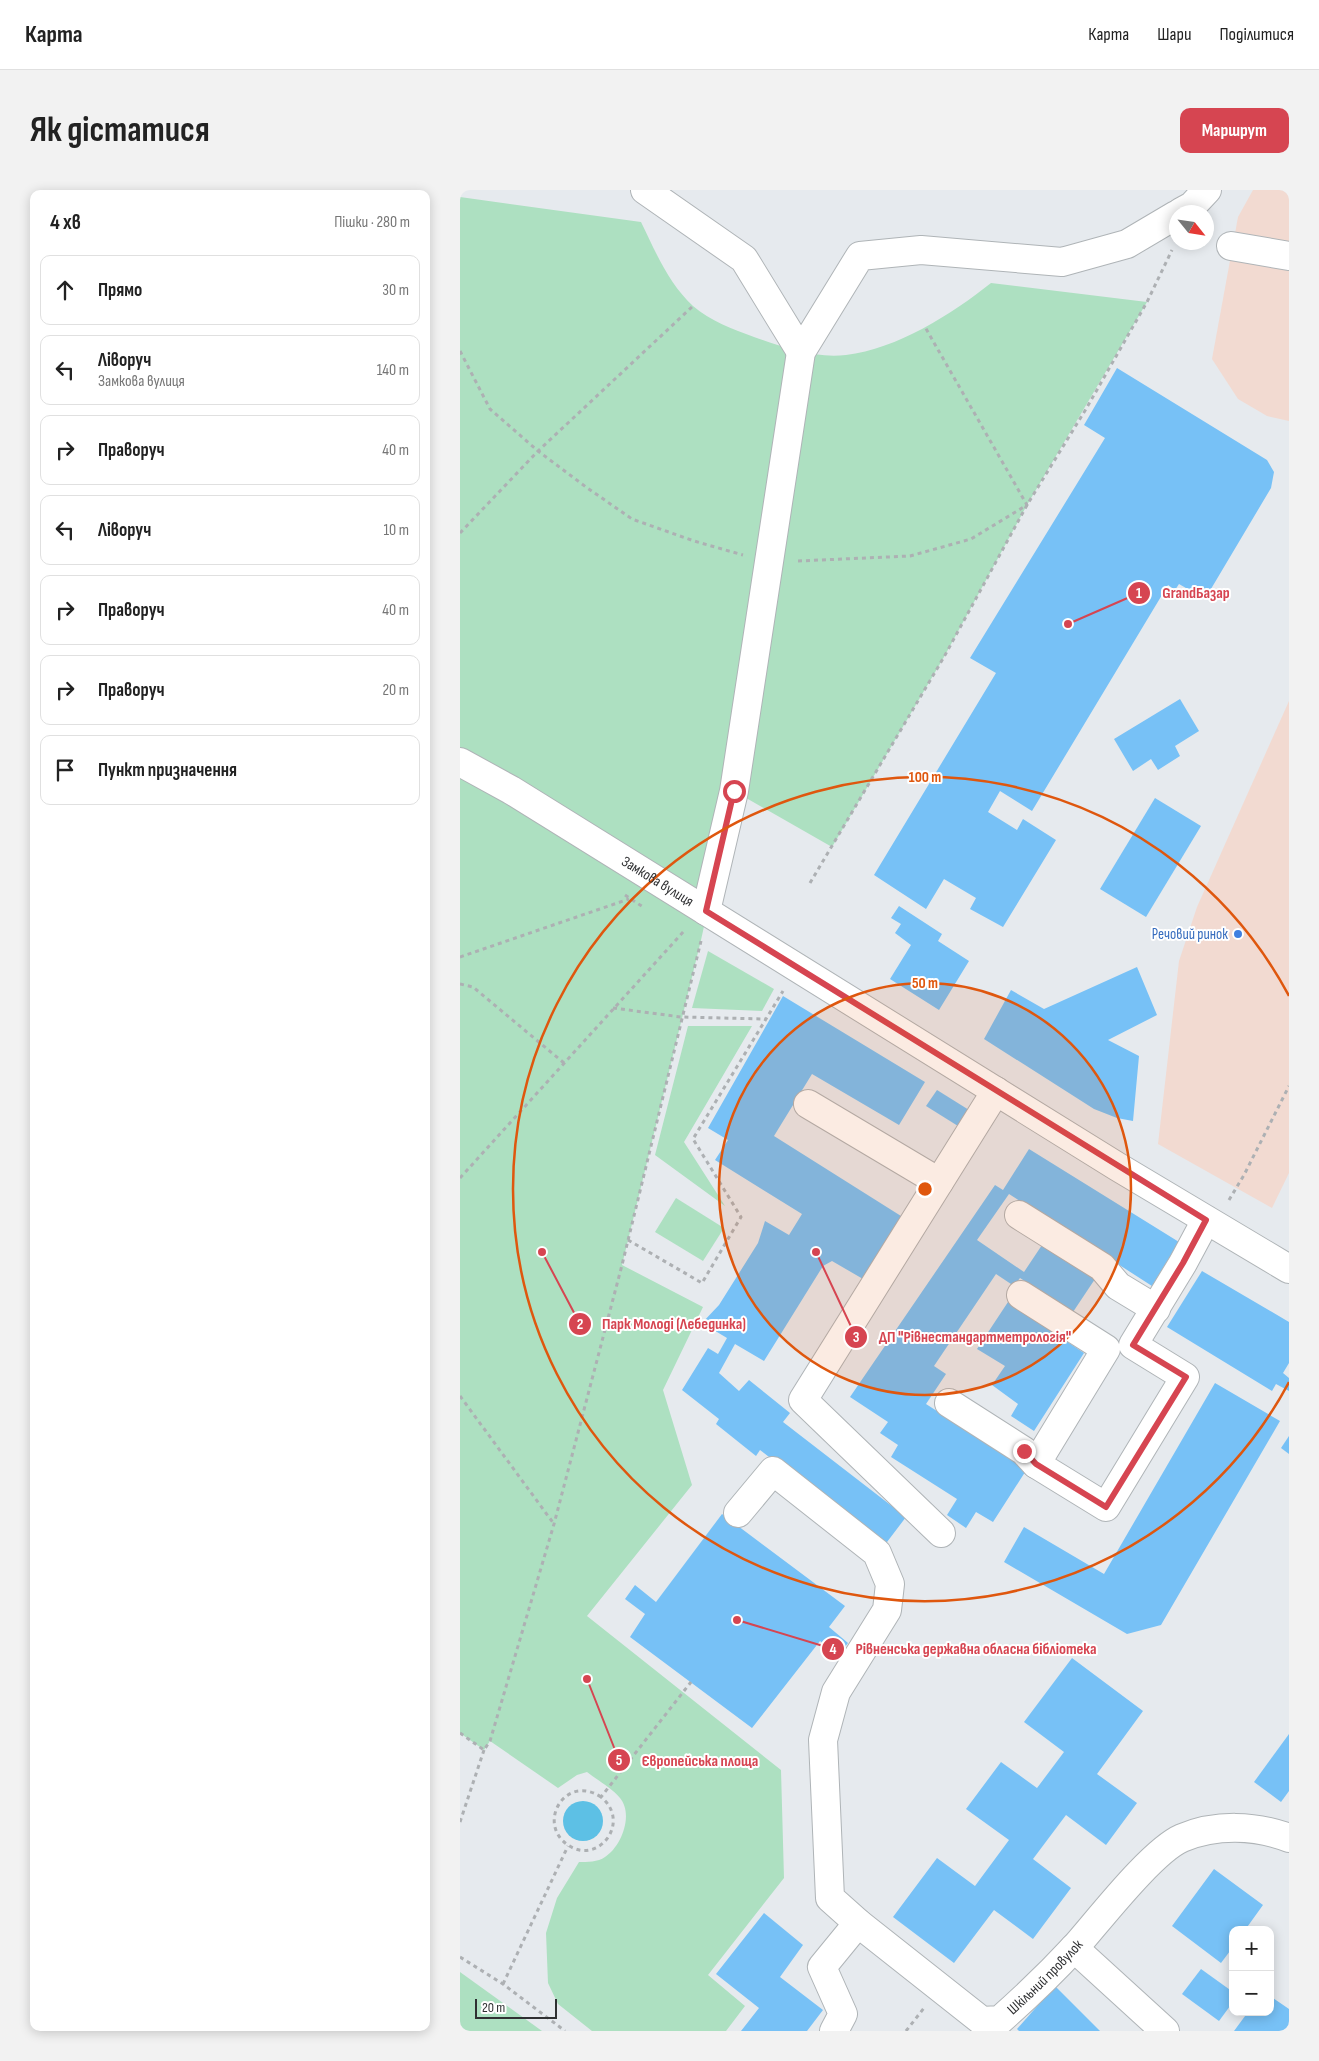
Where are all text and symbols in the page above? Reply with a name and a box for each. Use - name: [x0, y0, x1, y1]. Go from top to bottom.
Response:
- text: Карта: [25, 20, 83, 49]
- text: Карта: [1088, 24, 1129, 45]
- text: Шари: [1157, 24, 1191, 45]
- text: Поділитися: [1219, 24, 1294, 45]
- button: Маршрут: [1180, 108, 1289, 153]
- text: Як дістатися: [30, 109, 210, 152]
- north arrow: [1169, 205, 1214, 250]
- text: 4 хв: [50, 210, 81, 235]
- text: Пішки · 280 m: [334, 213, 410, 232]
- icon: ahead: [51, 276, 79, 304]
- text: Прямо: [98, 279, 142, 302]
- text: 30 m: [382, 281, 409, 300]
- text: Ліворуч: [98, 349, 151, 372]
- icon: left: [51, 356, 79, 384]
- text: 140 m: [377, 361, 409, 380]
- text: Замкова вулиця: [98, 372, 185, 391]
- icon: right: [51, 436, 79, 464]
- text: Праворуч: [98, 439, 165, 462]
- text: 40 m: [382, 441, 409, 460]
- icon: left: [51, 516, 79, 544]
- text: Ліворуч: [98, 519, 151, 542]
- text: 10 m: [383, 521, 409, 540]
- callout: GrandБазар: [1127, 577, 1239, 608]
- text: 1: [1136, 584, 1142, 603]
- text: GrandБазар: [1162, 584, 1230, 603]
- icon: right: [51, 596, 79, 624]
- text: Праворуч: [98, 599, 165, 622]
- text: 40 m: [382, 601, 409, 620]
- icon: right: [51, 676, 79, 704]
- text: Праворуч: [98, 679, 165, 702]
- text: 20 m: [382, 681, 409, 700]
- icon: arrive: [51, 756, 79, 784]
- text: Пункт призначення: [98, 759, 237, 782]
- text: 100 m: [909, 768, 941, 787]
- route start: [723, 780, 746, 803]
- street label: Замкова вулиця: [618, 852, 698, 911]
- place label: Речовий ринок: [1152, 925, 1228, 944]
- marker: Речовий ринок: [1232, 928, 1244, 940]
- text: 50 m: [912, 974, 938, 993]
- centre of rings: [916, 1180, 934, 1198]
- callout: Парк Молоді (Лебединка): [567, 1308, 756, 1339]
- text: 2: [577, 1315, 583, 1334]
- text: Парк Молоді (Лебединка): [602, 1315, 746, 1334]
- callout: ДП "Рівнестандартметрологія": [844, 1321, 1081, 1352]
- text: 3: [853, 1328, 860, 1347]
- text: ДП "Рівнестандартметрологія": [879, 1328, 1071, 1347]
- route end: [1013, 1440, 1036, 1463]
- callout: Рівненська державна обласна бібліотека: [820, 1633, 1106, 1664]
- text: 4: [830, 1640, 837, 1659]
- text: Рівненська державна обласна бібліотека: [855, 1640, 1097, 1659]
- callout: Європейська площа: [606, 1745, 768, 1776]
- text: 5: [616, 1751, 623, 1770]
- text: Європейська площа: [642, 1752, 758, 1771]
- map controls: [1229, 1926, 1274, 2016]
- button: +: [1229, 1926, 1274, 1971]
- street label: Шкільний провулок: [1003, 1935, 1087, 2019]
- button: −: [1229, 1971, 1274, 2016]
- scale bar: [475, 1996, 558, 2019]
- text: 20 m: [482, 1999, 505, 2016]

